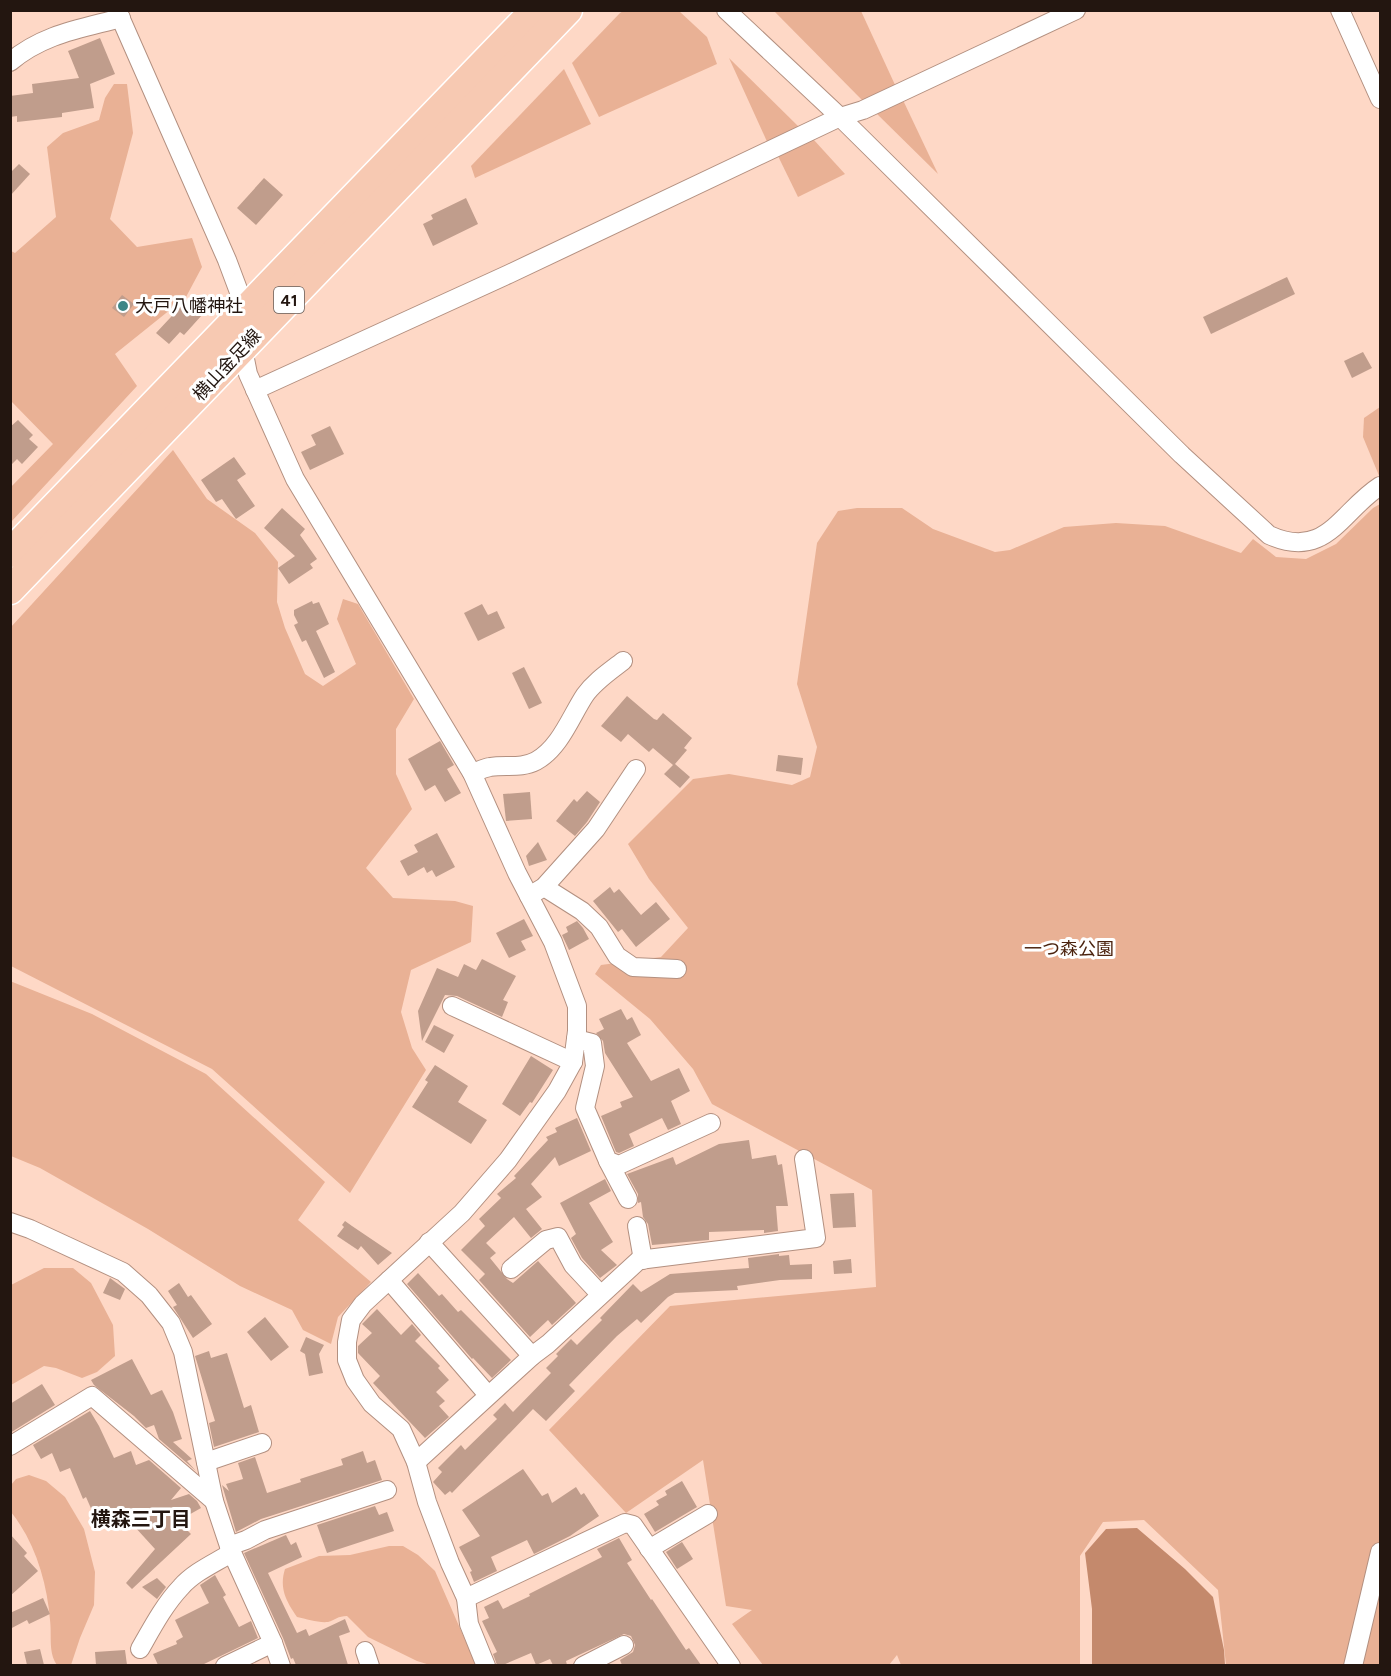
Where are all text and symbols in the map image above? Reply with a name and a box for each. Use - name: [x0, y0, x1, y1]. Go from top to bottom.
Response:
- road number: 41: [274, 287, 304, 313]
- place label: 大戸八幡神社: [135, 295, 243, 317]
- marker: 大戸八幡神社: [116, 299, 130, 313]
- street label: 横山金足線: [188, 325, 266, 405]
- park label: 一つ森公園: [1024, 938, 1114, 960]
- district label: 横森三丁目: [91, 1507, 191, 1531]

